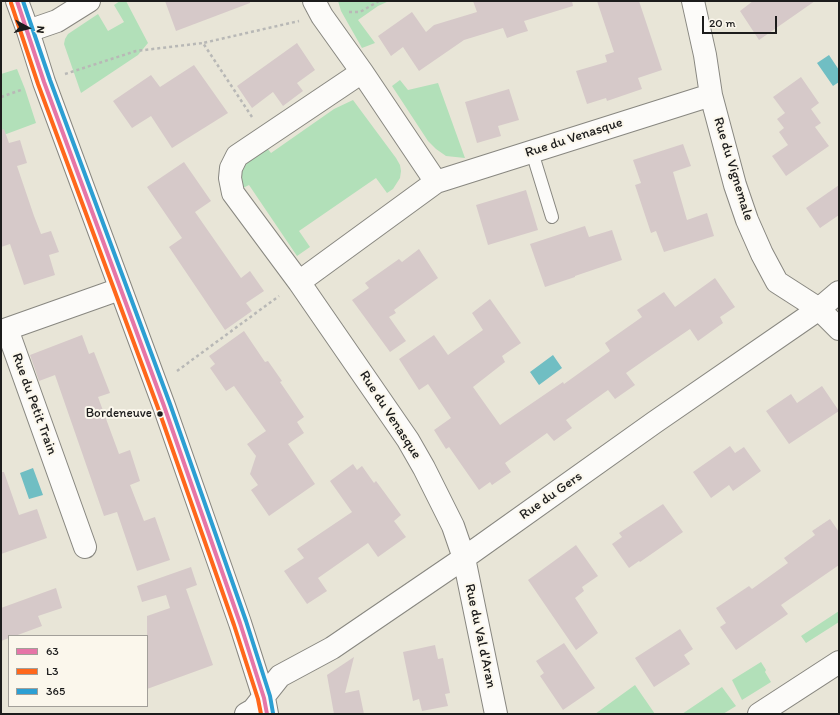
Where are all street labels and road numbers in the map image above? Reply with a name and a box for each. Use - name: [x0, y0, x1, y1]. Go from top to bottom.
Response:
- street label: Rue du Venasque: [523, 114, 625, 162]
- street label: Rue du Vignemale: [709, 115, 757, 223]
- street label: Rue du Petit Train: [8, 351, 60, 457]
- street label: Rue du Venasque: [355, 368, 425, 462]
- street label: Rue du Gers: [516, 468, 586, 524]
- street label: Rue du Val d'Aran: [461, 582, 499, 690]

